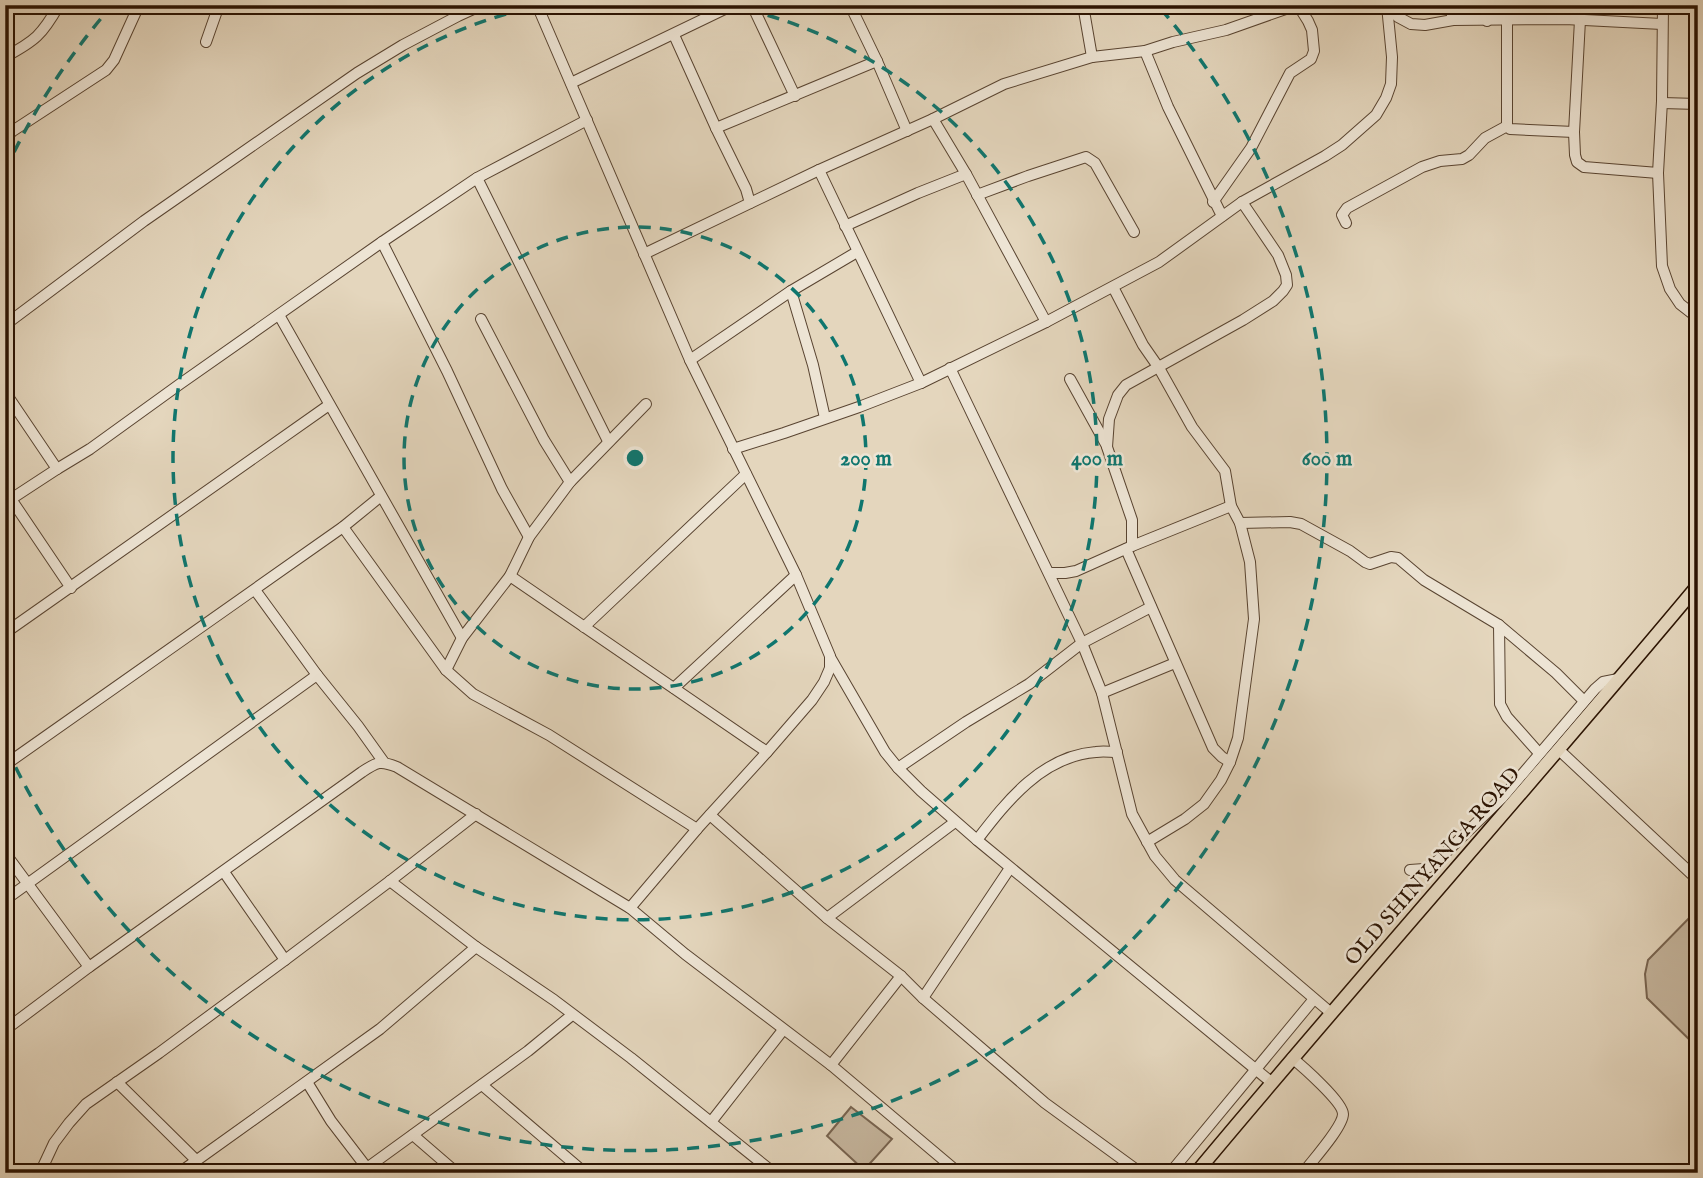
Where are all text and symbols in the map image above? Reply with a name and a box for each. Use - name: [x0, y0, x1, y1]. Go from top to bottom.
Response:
- centre of rings: [623, 446, 647, 470]
- text: 200 m: [840, 446, 892, 473]
- text: 400 m: [1071, 446, 1124, 473]
- text: 600 m: [1302, 446, 1353, 473]
- street label: OLD SHINYANGA ROAD: [1340, 762, 1527, 972]

